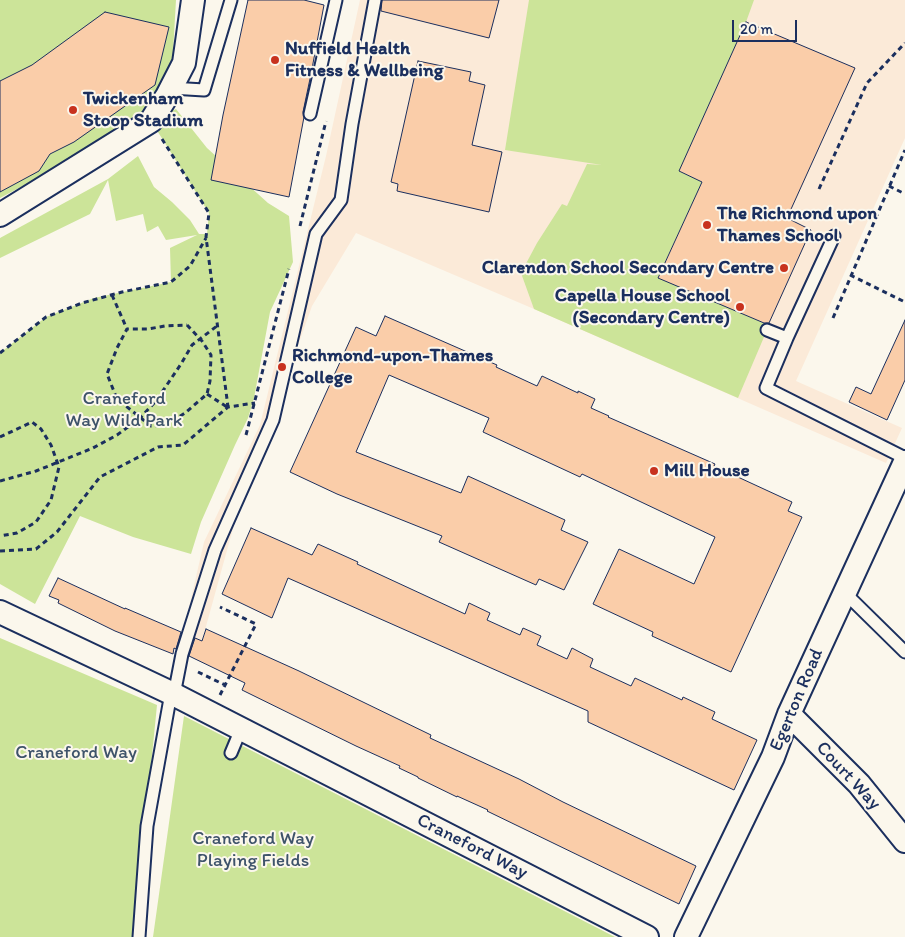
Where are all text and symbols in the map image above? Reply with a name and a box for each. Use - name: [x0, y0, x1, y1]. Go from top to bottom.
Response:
- scale bar: [735, 10, 800, 42]
- text: 20 m: [740, 20, 773, 38]
- place label: Nuffield Health Fitness & Wellbeing: [285, 38, 443, 82]
- marker: Nuffield Health Fitness & Wellbeing: [269, 54, 281, 66]
- place label: Twickenham Stoop Stadium: [83, 88, 203, 132]
- marker: Twickenham Stoop Stadium: [67, 104, 79, 116]
- place label: The Richmond upon Thames School: [717, 203, 877, 247]
- marker: The Richmond upon Thames School: [701, 219, 713, 231]
- place label: Clarendon School Secondary Centre: [482, 257, 774, 279]
- marker: Clarendon School Secondary Centre: [778, 262, 790, 274]
- place label: Capella House School (Secondary Centre): [555, 285, 730, 329]
- marker: Capella House School (Secondary Centre): [734, 301, 746, 313]
- place label: Richmond-upon-Thames College: [292, 345, 493, 389]
- marker: Richmond-upon-Thames College: [276, 361, 288, 373]
- park label: Craneford Way Wild Park: [66, 388, 182, 432]
- place label: Mill House: [664, 460, 750, 482]
- marker: Mill House: [648, 465, 660, 477]
- street label: Egerton Road: [765, 645, 829, 755]
- street label: Court Way: [811, 737, 885, 815]
- park label: Craneford Way: [15, 742, 137, 764]
- street label: Craneford Way: [413, 809, 531, 885]
- park label: Craneford Way Playing Fields: [192, 828, 314, 872]

